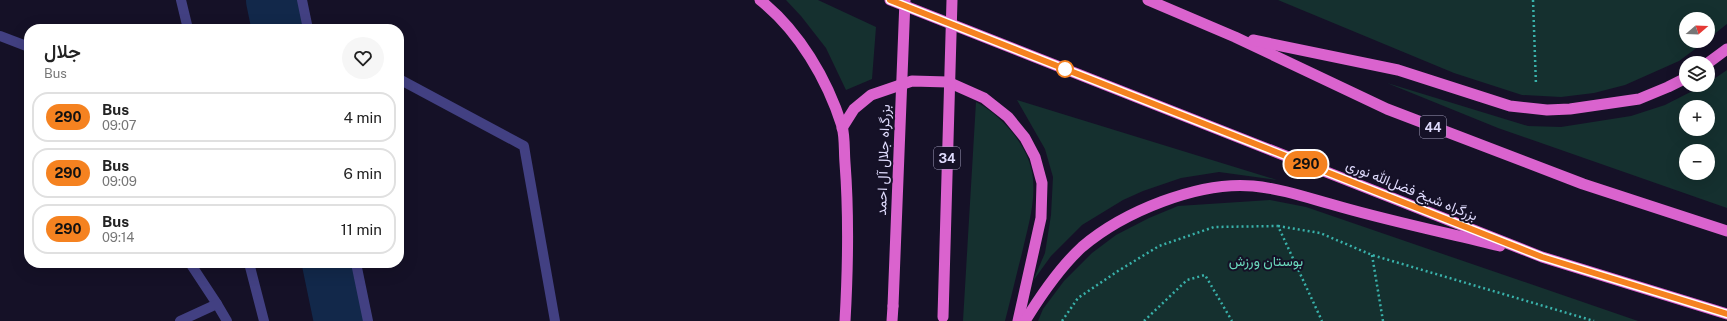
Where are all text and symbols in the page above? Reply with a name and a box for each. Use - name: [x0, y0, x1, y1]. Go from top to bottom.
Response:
- north arrow: [1679, 12, 1715, 48]
- map controls: [1679, 12, 1715, 180]
- button: heart: [342, 37, 384, 79]
- text: جلال: [44, 40, 81, 62]
- button: layers: [1679, 56, 1715, 92]
- unlabelled marker: [1056, 60, 1074, 78]
- text: Bus: [44, 66, 67, 81]
- button: +: [1679, 100, 1715, 136]
- text: Bus: [102, 101, 129, 118]
- street label: بزرگراه جلال آل احمد: [873, 104, 895, 216]
- text: 290: [54, 109, 82, 125]
- text: 4 min: [343, 109, 382, 126]
- road number: 44: [1420, 116, 1446, 138]
- text: 09:07: [102, 118, 136, 133]
- button: −: [1679, 144, 1715, 180]
- road number: 34: [934, 147, 960, 169]
- line badge: 290: [1283, 151, 1329, 177]
- text: 290: [1292, 156, 1320, 172]
- street label: بزرگراه شیخ فضل‌الله نوری: [1343, 156, 1480, 226]
- text: Bus: [102, 157, 129, 174]
- text: 290: [54, 165, 82, 181]
- text: 6 min: [344, 165, 382, 182]
- text: 09:09: [102, 174, 137, 189]
- text: Bus: [102, 213, 129, 230]
- text: 290: [54, 221, 82, 237]
- text: 11 min: [341, 221, 382, 238]
- text: 09:14: [102, 230, 134, 245]
- park label: بوستان ورزش: [1229, 253, 1303, 270]

